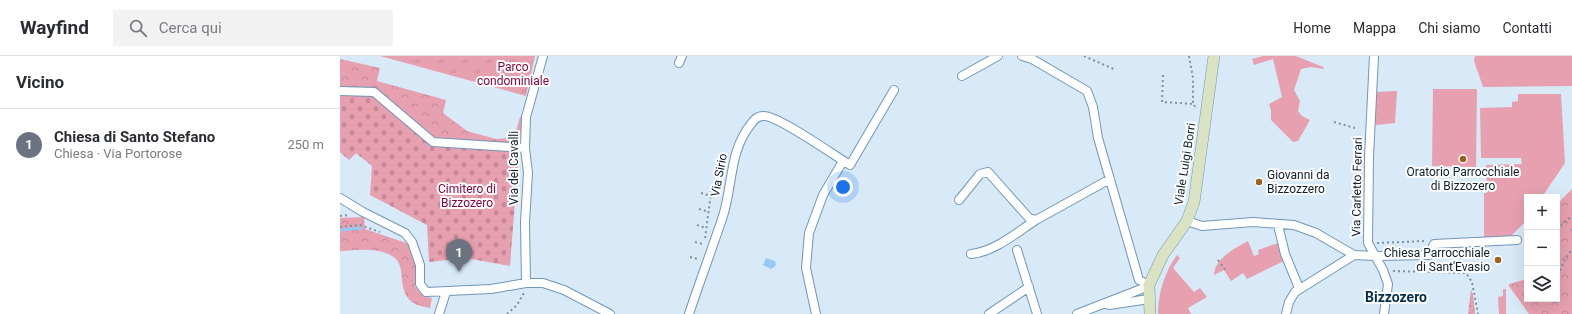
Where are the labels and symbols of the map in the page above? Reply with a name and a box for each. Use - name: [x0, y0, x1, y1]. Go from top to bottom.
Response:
- park label: Parco condominiale: [477, 60, 549, 88]
- street label: Viale Luigi Borri: [1172, 122, 1198, 206]
- street label: Via dei Cavalli: [507, 131, 521, 205]
- street label: Via Carletto Ferrari: [1349, 137, 1365, 237]
- street label: Via Sirio: [708, 152, 730, 198]
- marker: Oratorio Parrocchiale di Bizzozero: [1458, 154, 1468, 164]
- place label: Oratorio Parrocchiale di Bizzozero: [1407, 165, 1519, 193]
- place label: Giovanni da Bizzozzero: [1267, 168, 1330, 196]
- your location: [833, 177, 853, 197]
- marker: Giovanni da Bizzozzero: [1254, 177, 1264, 187]
- park label: Cimitero di Bizzozero: [438, 182, 496, 210]
- pin: 1: [446, 239, 472, 272]
- place label: Chiesa Parrocchiale di Sant'Evasio: [1384, 246, 1490, 274]
- marker: Chiesa Parrocchiale di Sant'Evasio: [1493, 255, 1503, 265]
- district label: Bizzozero: [1365, 289, 1427, 305]

